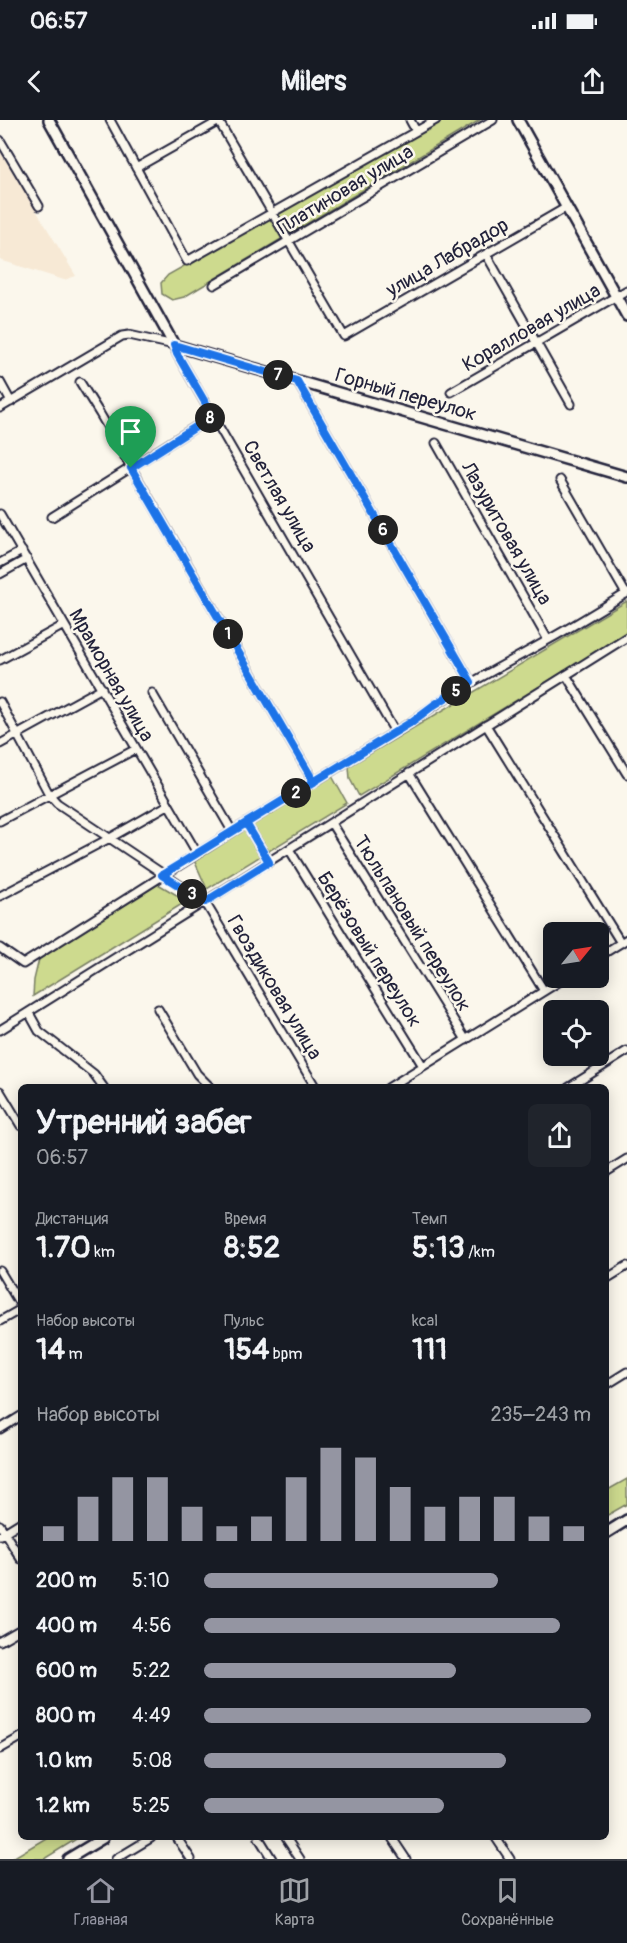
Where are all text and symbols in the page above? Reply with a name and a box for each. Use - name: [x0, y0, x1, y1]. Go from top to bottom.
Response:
- text: 06:57: [30, 7, 87, 35]
- icon: back: [18, 65, 51, 98]
- text: Milers: [281, 65, 346, 98]
- icon: share: [576, 65, 609, 98]
- street label: Платиновая улица: [273, 139, 418, 240]
- street label: улица Лабрадор: [381, 212, 513, 303]
- street label: Коралловая улица: [458, 278, 605, 377]
- pin: 7: [263, 360, 293, 390]
- street label: Горный переулок: [332, 362, 479, 427]
- text: 7: [274, 365, 282, 385]
- pin: 8: [195, 403, 225, 433]
- pin: [105, 406, 156, 468]
- text: 8: [206, 408, 214, 428]
- icon: arrive: [114, 415, 147, 448]
- street label: Светлая улица: [237, 436, 322, 557]
- street label: Лазуритовая улица: [455, 456, 558, 609]
- pin: 6: [368, 515, 398, 545]
- text: 6: [378, 520, 388, 540]
- street label: Мраморная улица: [63, 604, 160, 746]
- pin: 1: [213, 619, 243, 649]
- text: 1: [225, 624, 231, 644]
- pin: 5: [441, 676, 471, 706]
- text: 5: [452, 681, 460, 701]
- pin: 2: [281, 778, 311, 808]
- text: 2: [292, 783, 300, 803]
- street label: Тюльпановый переулок: [348, 831, 477, 1016]
- street label: Берёзовый переулок: [312, 867, 427, 1032]
- pin: 3: [177, 879, 207, 909]
- text: 3: [188, 884, 196, 904]
- street label: Гвоздиковая улица: [222, 910, 328, 1064]
- north arrow: [543, 922, 609, 988]
- map controls: [543, 922, 609, 1066]
- button: locate: [543, 1000, 609, 1066]
- text: Утренний забег: [36, 1102, 252, 1143]
- button: share: [528, 1104, 591, 1167]
- text: 06:57: [36, 1145, 88, 1170]
- text: Дистанция: [36, 1209, 109, 1229]
- text: Время: [224, 1209, 267, 1229]
- text: Темп: [412, 1209, 447, 1229]
- text: 1.70: [36, 1229, 91, 1266]
- text: 8:52: [224, 1229, 280, 1266]
- text: 5:13: [412, 1229, 465, 1266]
- text: km: [91, 1242, 115, 1262]
- text: /km: [465, 1242, 495, 1262]
- text: Набор высоты: [36, 1311, 135, 1331]
- text: Пульс: [224, 1311, 264, 1331]
- text: kcal: [412, 1311, 438, 1331]
- text: 14: [36, 1331, 65, 1368]
- text: 154: [224, 1331, 269, 1368]
- text: 111: [412, 1331, 447, 1368]
- text: m: [65, 1344, 83, 1364]
- text: bpm: [269, 1344, 302, 1364]
- text: Набор высоты: [36, 1402, 160, 1427]
- text: 235–243 m: [491, 1402, 591, 1427]
- text: 200 m: [36, 1568, 97, 1593]
- text: 5:10: [132, 1568, 170, 1593]
- text: 400 m: [36, 1613, 97, 1638]
- text: 4:56: [132, 1613, 171, 1638]
- text: 600 m: [36, 1658, 97, 1683]
- text: 5:22: [132, 1658, 171, 1683]
- text: 800 m: [36, 1703, 96, 1728]
- text: 4:49: [132, 1703, 171, 1728]
- text: 1.0 km: [36, 1748, 92, 1773]
- text: 5:08: [132, 1748, 172, 1773]
- text: 1.2 km: [36, 1793, 90, 1818]
- text: 5:25: [132, 1793, 170, 1818]
- tab: Главная: [73, 1874, 128, 1930]
- tab: Карта: [275, 1874, 314, 1930]
- tab: Сохранённые: [461, 1874, 554, 1930]

